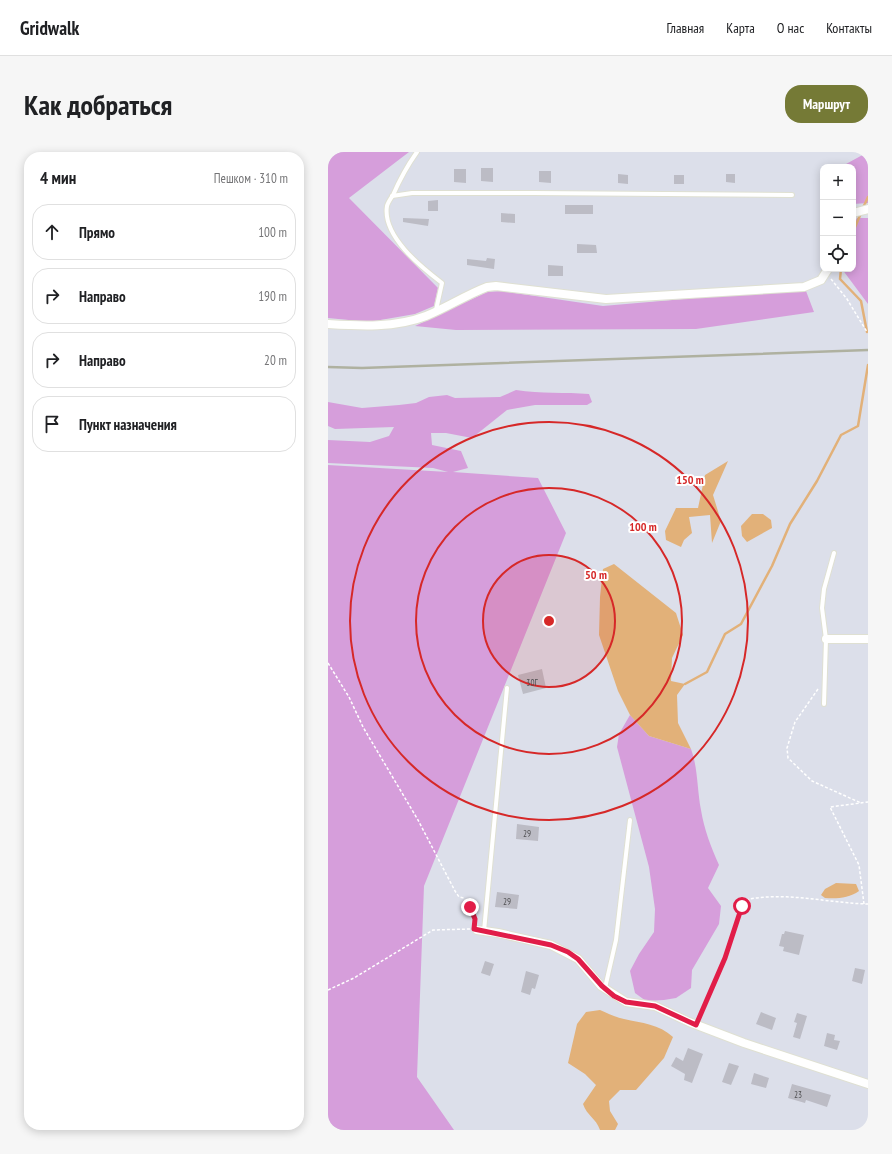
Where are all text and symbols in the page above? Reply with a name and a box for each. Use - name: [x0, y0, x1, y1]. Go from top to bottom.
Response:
- text: Gridwalk: [20, 16, 79, 40]
- text: Главная: [666, 19, 704, 37]
- text: Карта: [726, 19, 755, 37]
- text: О нас: [777, 19, 804, 37]
- text: Контакты: [826, 19, 872, 37]
- button: Маршрут: [785, 85, 868, 123]
- text: Как добраться: [24, 86, 172, 123]
- map controls: [820, 164, 856, 272]
- button: +: [820, 164, 856, 200]
- text: 4 мин: [40, 167, 76, 189]
- text: Пешком · 310 m: [214, 170, 288, 187]
- button: −: [820, 200, 856, 236]
- icon: ahead: [41, 221, 63, 243]
- text: Прямо: [79, 223, 115, 242]
- text: 100 m: [258, 224, 287, 241]
- button: locate: [820, 236, 856, 272]
- icon: right: [41, 285, 63, 307]
- text: Направо: [79, 287, 126, 306]
- text: 190 m: [258, 288, 287, 305]
- icon: right: [41, 349, 63, 371]
- text: Направо: [79, 351, 126, 370]
- text: 20 m: [264, 352, 287, 369]
- icon: arrive: [41, 413, 63, 435]
- text: Пункт назначения: [79, 415, 177, 434]
- text: 150 m: [676, 472, 704, 487]
- text: 100 m: [629, 519, 657, 534]
- text: 50 m: [585, 567, 607, 582]
- centre of rings: [542, 614, 556, 628]
- house number: 30Г: [526, 677, 538, 688]
- house number: 29: [523, 828, 531, 839]
- house number: 29: [503, 896, 511, 907]
- route start: [733, 897, 751, 915]
- route end: [461, 898, 479, 916]
- house number: 23: [794, 1089, 802, 1100]

